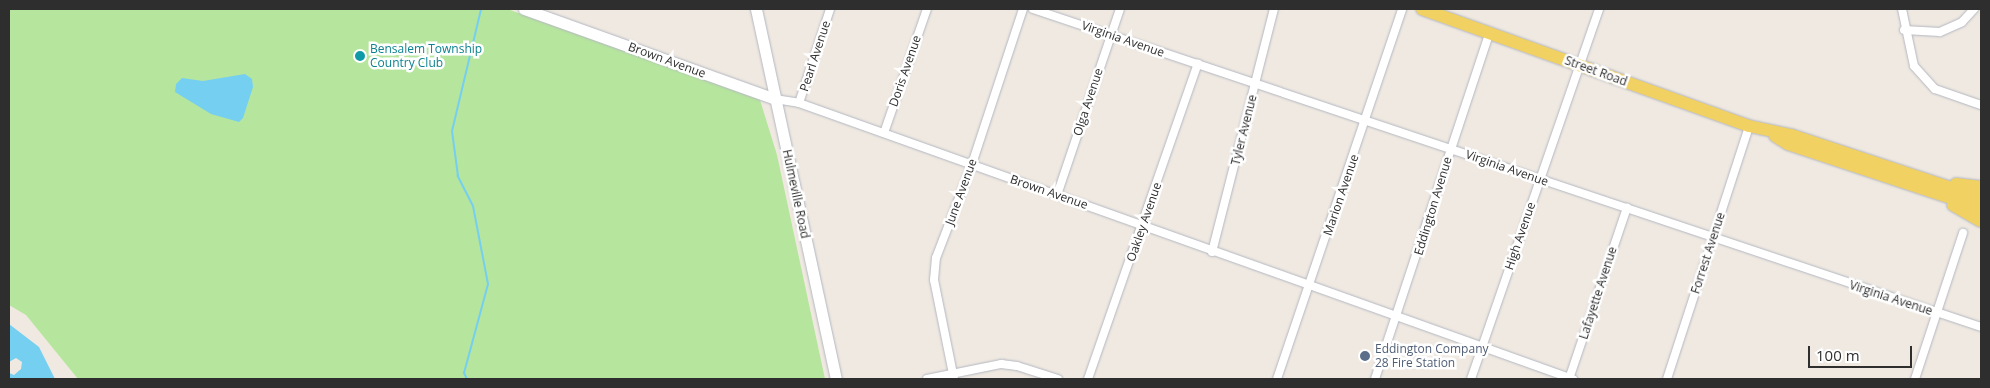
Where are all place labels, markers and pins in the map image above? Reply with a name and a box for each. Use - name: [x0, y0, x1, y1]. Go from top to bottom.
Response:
- place label: Bensalem Township Country Club: [370, 42, 482, 70]
- marker: Bensalem Township Country Club: [354, 50, 366, 62]
- place label: Eddington Company 28 Fire Station: [1375, 342, 1488, 370]
- marker: Eddington Company 28 Fire Station: [1359, 350, 1371, 362]

